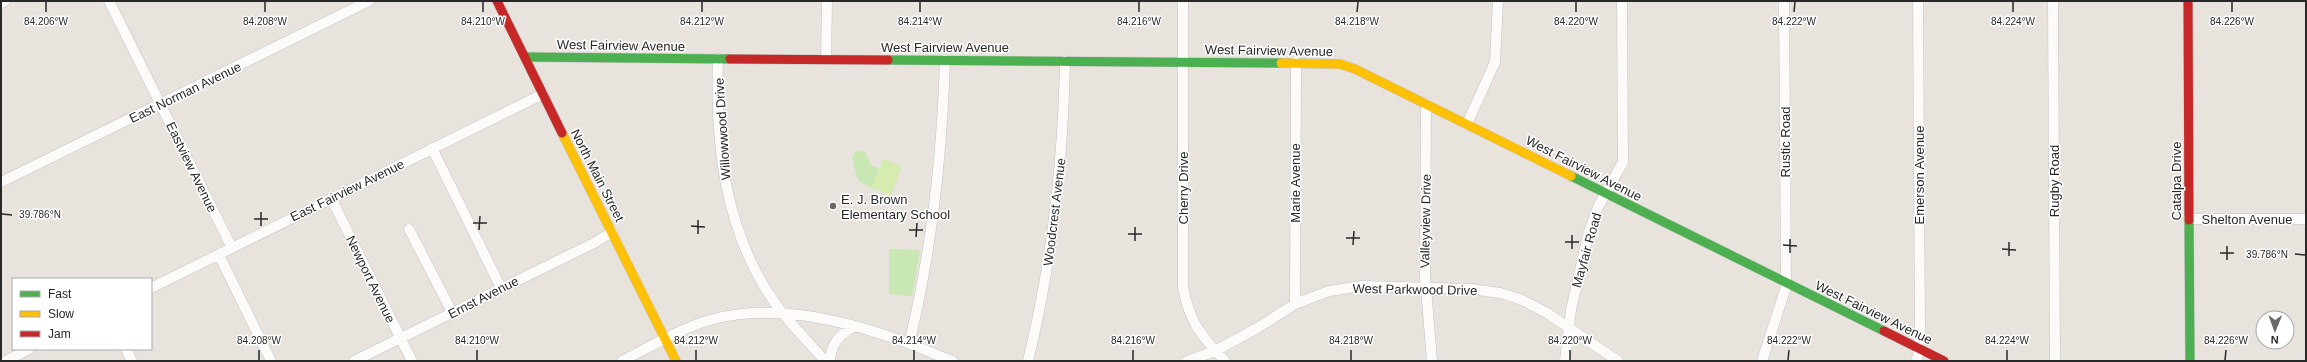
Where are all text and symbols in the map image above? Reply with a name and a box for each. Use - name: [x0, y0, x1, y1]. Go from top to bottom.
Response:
- text: 84.206°W: [24, 16, 69, 27]
- text: 84.208°W: [243, 16, 288, 27]
- text: 84.210°W: [461, 16, 506, 27]
- text: 84.212°W: [680, 16, 725, 27]
- text: 84.214°W: [898, 16, 943, 27]
- text: 84.216°W: [1117, 16, 1162, 27]
- text: 84.218°W: [1335, 16, 1380, 27]
- text: 84.220°W: [1554, 16, 1599, 27]
- text: 84.222°W: [1772, 16, 1817, 27]
- text: 84.224°W: [1991, 16, 2036, 27]
- text: 84.226°W: [2210, 16, 2255, 27]
- street label: West Fairview Avenue: [557, 37, 685, 54]
- street label: West Fairview Avenue: [881, 40, 1009, 55]
- street label: West Fairview Avenue: [1205, 42, 1333, 59]
- street label: East Norman Avenue: [127, 59, 244, 126]
- street label: Willowwood Drive: [711, 77, 734, 181]
- street label: Rustic Road: [1778, 107, 1793, 177]
- street label: Eastview Avenue: [163, 120, 220, 215]
- street label: North Main Street: [568, 126, 628, 224]
- street label: Emerson Avenue: [1912, 126, 1927, 224]
- street label: West Fairview Avenue: [1523, 133, 1644, 204]
- street label: Catalpa Drive: [2169, 142, 2184, 220]
- street label: Marie Avenue: [1288, 143, 1303, 223]
- street label: Rugby Road: [2047, 145, 2062, 217]
- street label: Cherry Drive: [1176, 152, 1191, 224]
- street label: East Fairview Avenue: [288, 156, 407, 225]
- street label: Woodcrest Avenue: [1040, 157, 1069, 267]
- street label: Valleyview Drive: [1417, 174, 1434, 268]
- place label: E. J. Brown Elementary School: [841, 192, 950, 222]
- marker: E. J. Brown Elementary School: [828, 201, 838, 211]
- text: 39.786°N: [19, 209, 61, 220]
- street label: Mayfair Road: [1569, 211, 1604, 289]
- street label: Shelton Avenue: [2202, 212, 2292, 227]
- street label: Newport Avenue: [343, 233, 398, 325]
- text: 39.786°N: [2246, 249, 2288, 260]
- street label: Ernst Avenue: [445, 273, 521, 322]
- legend: [12, 278, 152, 350]
- street label: West Fairview Avenue: [1813, 278, 1935, 347]
- street label: West Parkwood Drive: [1352, 281, 1477, 298]
- text: Fast: [48, 287, 72, 301]
- text: Slow: [48, 307, 74, 321]
- north arrow: [2255, 310, 2295, 350]
- text: Jam: [48, 327, 71, 341]
- text: N: [2271, 334, 2279, 346]
- text: 84.208°W: [237, 335, 282, 346]
- text: 84.210°W: [455, 335, 500, 346]
- text: 84.212°W: [674, 335, 719, 346]
- text: 84.214°W: [892, 335, 937, 346]
- text: 84.216°W: [1111, 335, 1156, 346]
- text: 84.218°W: [1329, 335, 1374, 346]
- text: 84.220°W: [1548, 335, 1593, 346]
- text: 84.222°W: [1767, 335, 1812, 346]
- text: 84.224°W: [1985, 335, 2030, 346]
- text: 84.226°W: [2204, 335, 2249, 346]

